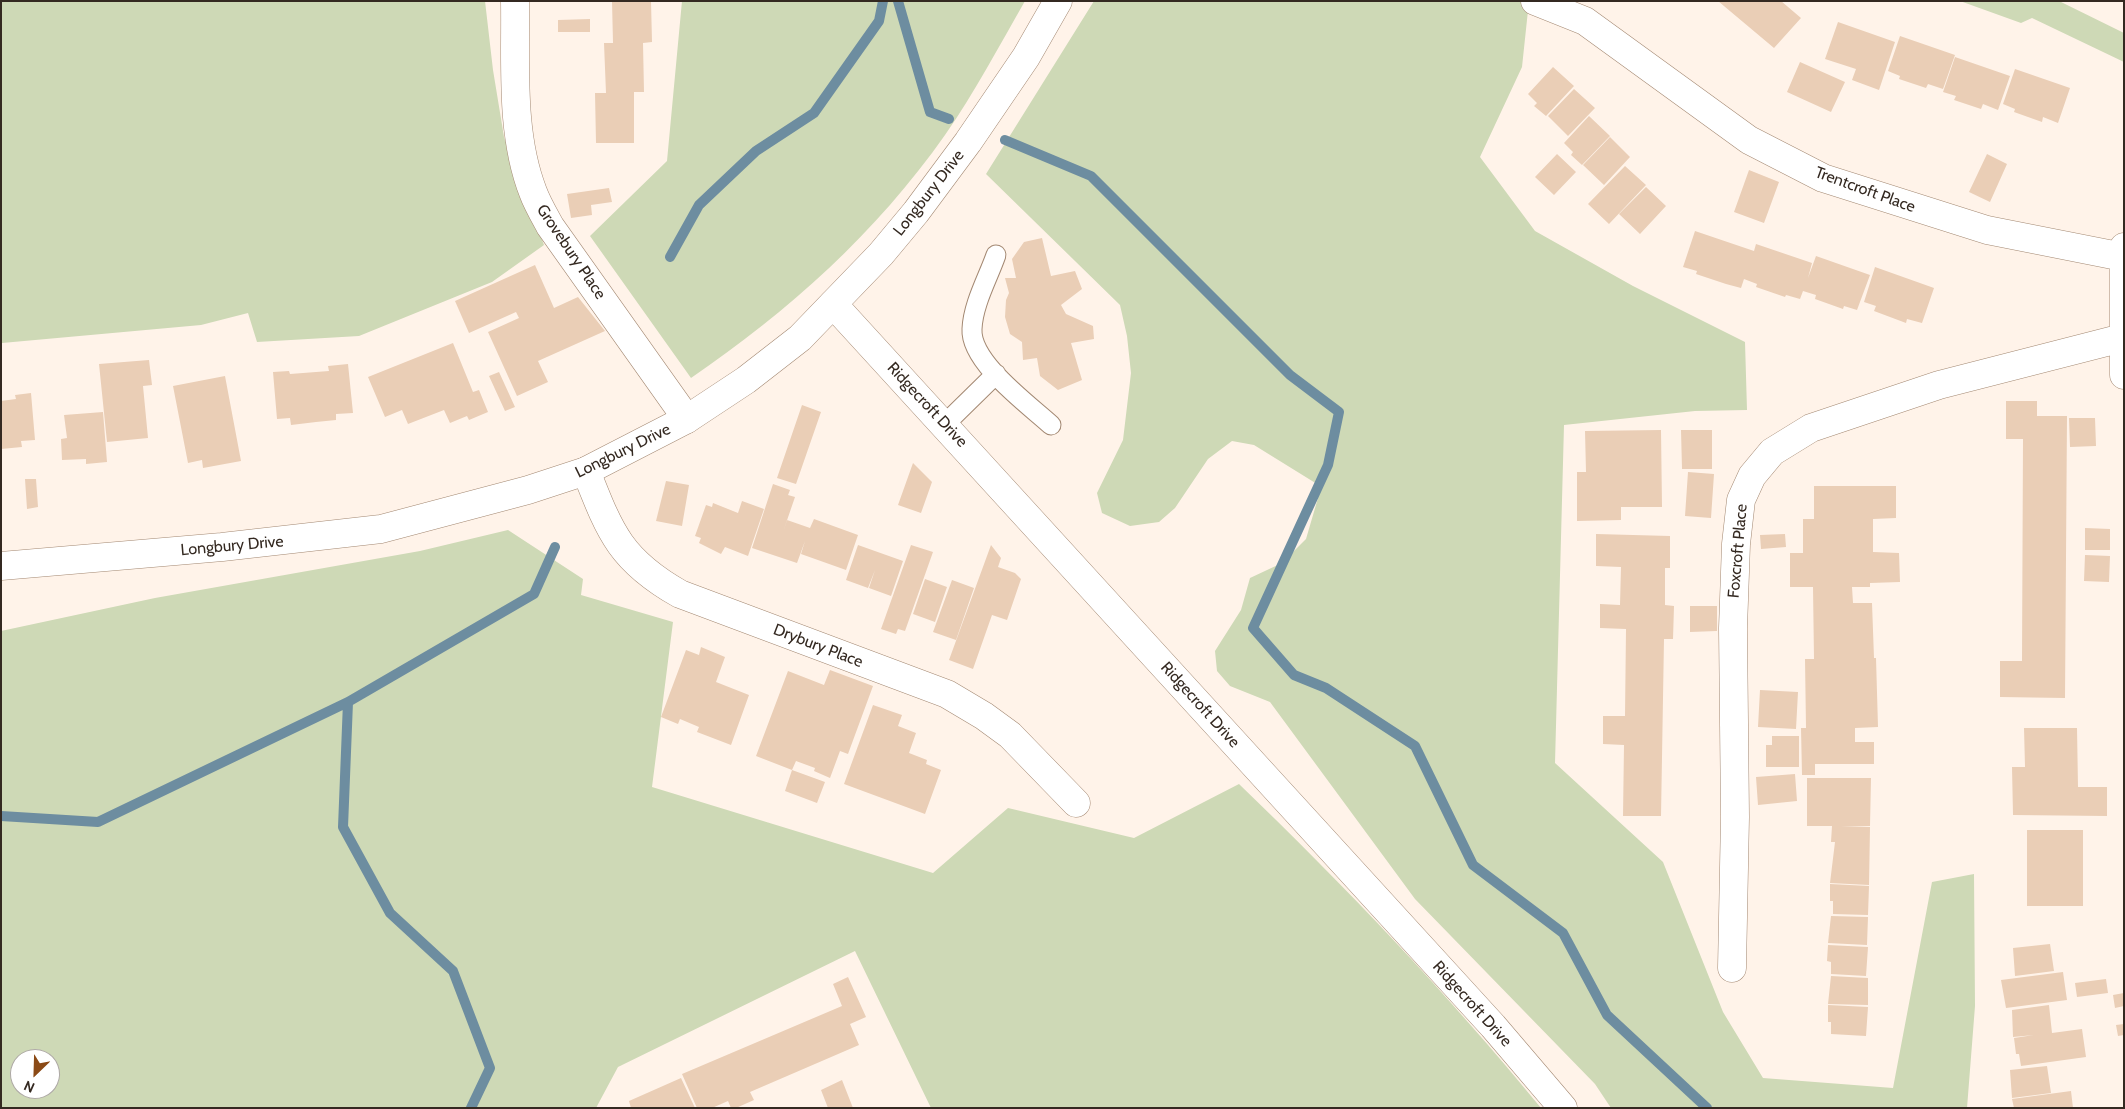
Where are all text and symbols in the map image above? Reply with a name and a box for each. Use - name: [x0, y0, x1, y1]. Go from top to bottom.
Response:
- street label: Longbury Drive: [890, 146, 968, 240]
- street label: Trentcroft Place: [1812, 163, 1918, 217]
- street label: Grovebury Place: [532, 201, 610, 303]
- street label: Ridgecroft Drive: [883, 359, 971, 451]
- street label: Longbury Drive: [572, 420, 674, 482]
- street label: Foxcroft Place: [1724, 503, 1752, 599]
- street label: Longbury Drive: [180, 532, 284, 560]
- street label: Drybury Place: [770, 620, 866, 672]
- street label: Ridgecroft Drive: [1156, 658, 1244, 752]
- street label: Ridgecroft Drive: [1428, 957, 1516, 1051]
- north arrow: [10, 1049, 60, 1099]
- text: N: [21, 1077, 37, 1097]

